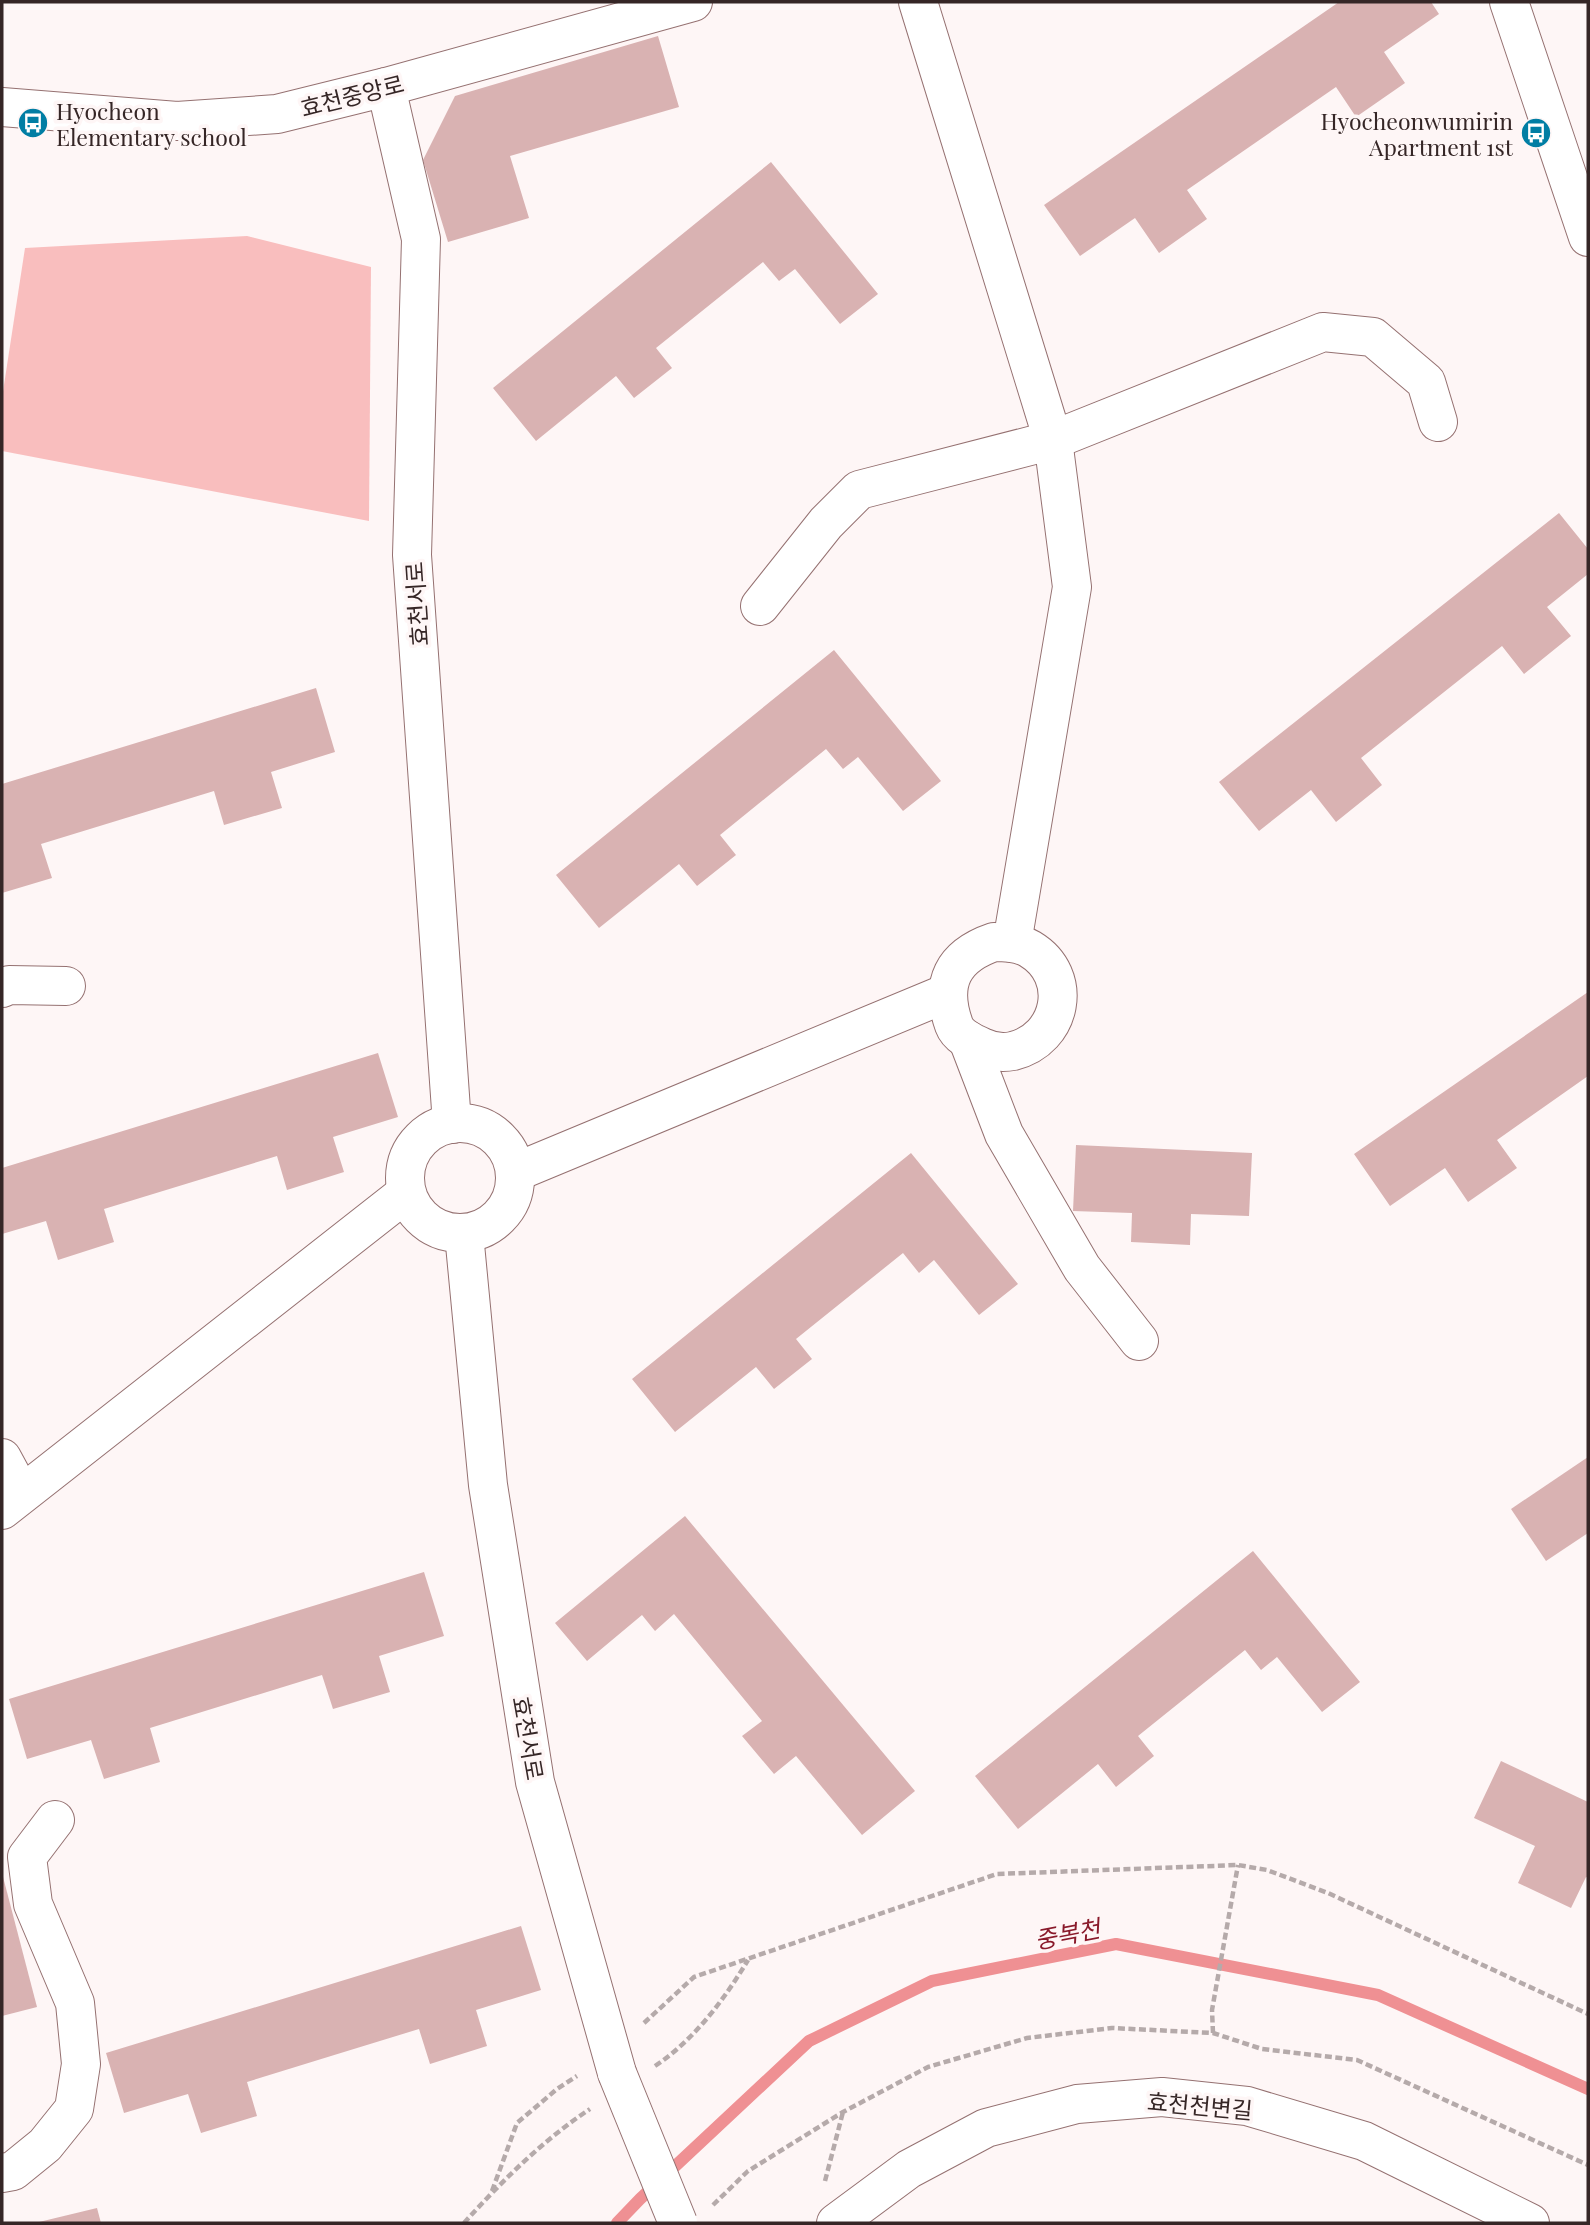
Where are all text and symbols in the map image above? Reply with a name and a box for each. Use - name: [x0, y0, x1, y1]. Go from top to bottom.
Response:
- street label: 효천중앙로: [297, 67, 407, 123]
- place label: Hyocheon Elementary school: [56, 95, 247, 152]
- place label: Hyocheonwumirin Apartment 1st: [1321, 105, 1514, 162]
- bus stop icon: Hyocheon Elementary school: [16, 106, 50, 140]
- bus stop icon: Hyocheonwumirin Apartment 1st: [1519, 116, 1553, 150]
- street label: 효천서로: [398, 561, 434, 647]
- street label: 효천서로: [506, 1694, 552, 1782]
- water label: 중복천: [1031, 1910, 1105, 1955]
- street label: 효천천변길: [1146, 2085, 1254, 2125]

